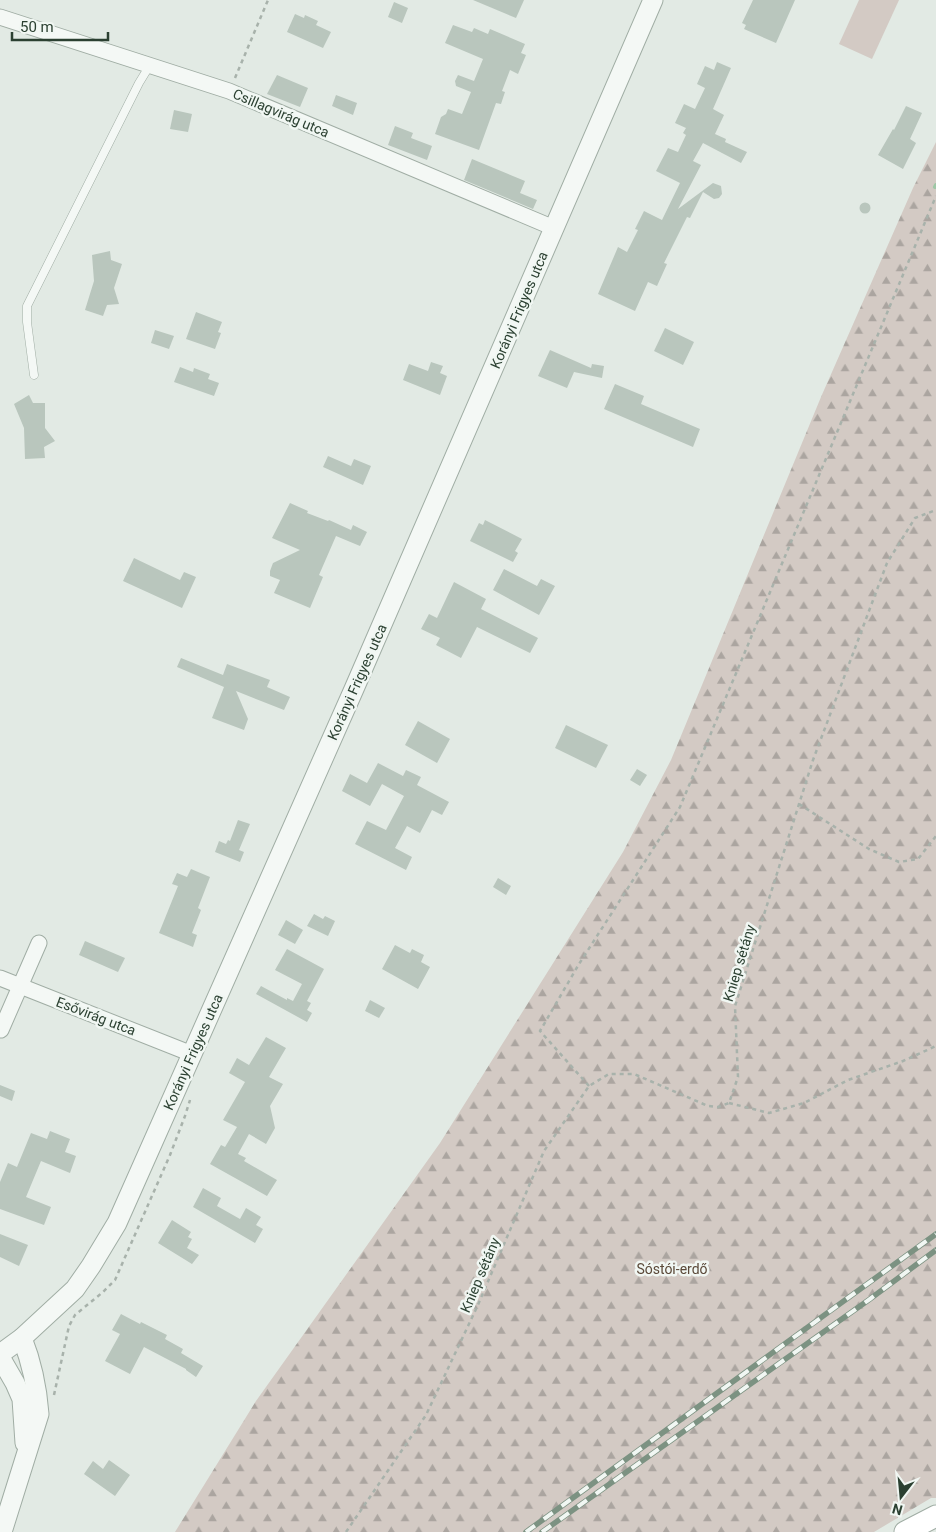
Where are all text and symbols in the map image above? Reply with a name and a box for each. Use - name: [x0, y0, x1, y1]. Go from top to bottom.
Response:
- scale bar: [12, 10, 109, 42]
- text: 50 m: [20, 18, 54, 36]
- street label: Csillagvirág utca: [231, 86, 331, 140]
- street label: Korányi Frigyes utca: [487, 249, 551, 371]
- street label: Korányi Frigyes utca: [324, 621, 390, 743]
- street label: Kniep sétány: [720, 922, 758, 1003]
- street label: Korányi Frigyes utca: [160, 991, 226, 1113]
- street label: Esővirág utca: [54, 993, 138, 1039]
- street label: Kniep sétány: [457, 1235, 503, 1315]
- park label: Sóstói-erdő: [636, 1261, 708, 1277]
- north arrow: [876, 1472, 926, 1522]
- text: N: [890, 1500, 904, 1519]

